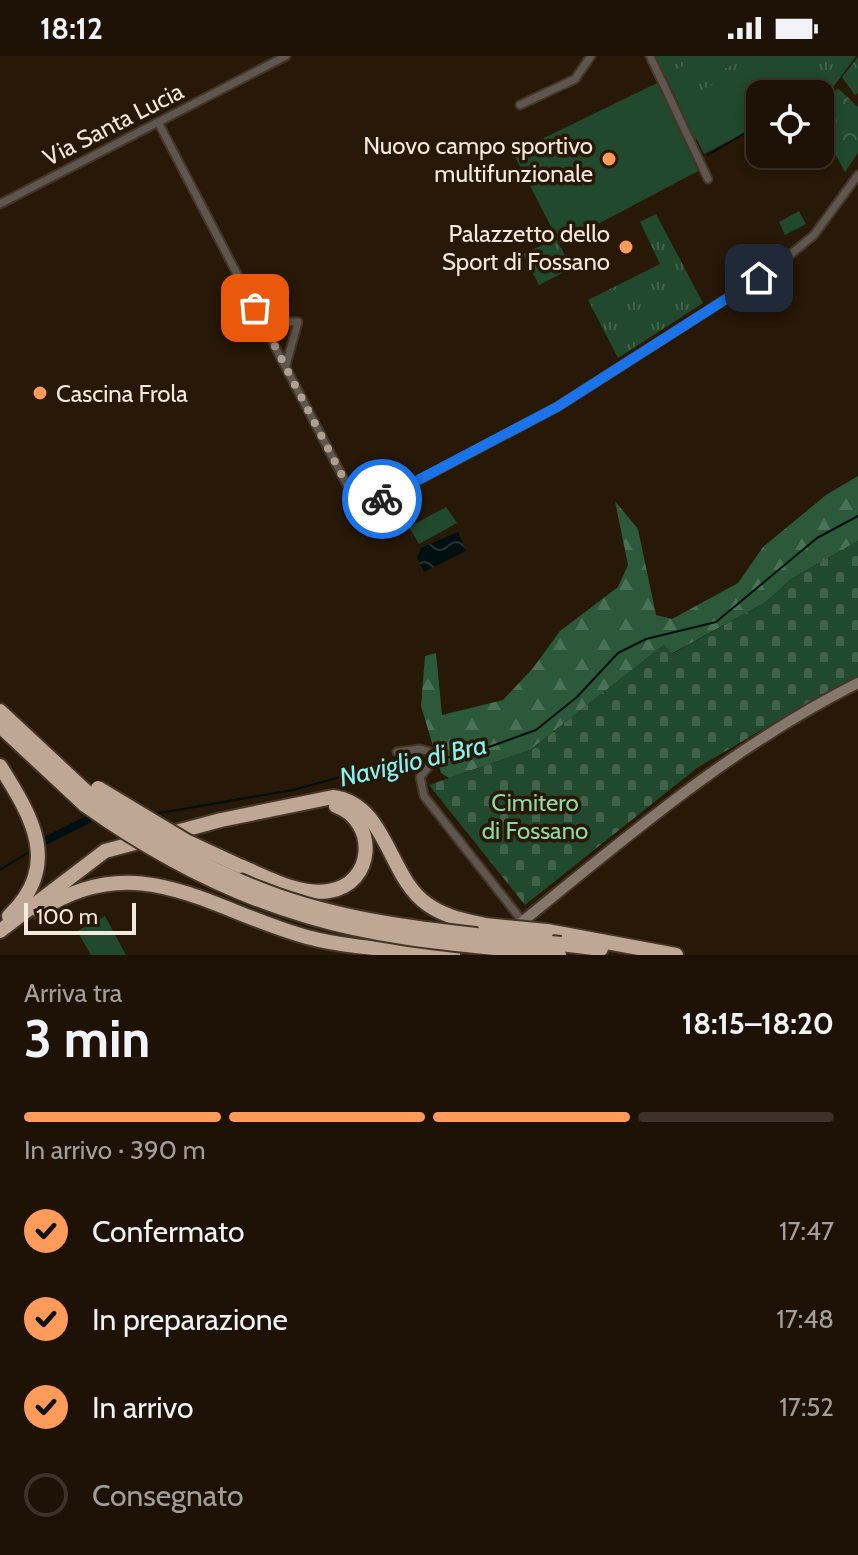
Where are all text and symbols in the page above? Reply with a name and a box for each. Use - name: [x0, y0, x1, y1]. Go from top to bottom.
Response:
- text: 18:12: [40, 10, 103, 47]
- street label: Via Santa Lucia: [38, 76, 188, 172]
- map controls: [746, 80, 834, 168]
- button: locate: [746, 80, 834, 168]
- place label: Nuovo campo sportivo multifunzionale: [363, 131, 593, 188]
- marker: Nuovo campo sportivo multifunzionale: [600, 150, 618, 168]
- place label: Palazzetto dello Sport di Fossano: [442, 219, 610, 276]
- marker: Palazzetto dello Sport di Fossano: [617, 238, 635, 256]
- pin: [725, 244, 793, 312]
- icon: home: [737, 256, 781, 300]
- pin: [221, 274, 289, 342]
- icon: bag: [233, 286, 277, 330]
- place label: Cascina Frola: [56, 379, 188, 408]
- marker: Cascina Frola: [31, 384, 49, 402]
- courier: [342, 459, 422, 539]
- icon: bike: [360, 477, 404, 521]
- water label: Naviglio di Bra: [336, 728, 490, 794]
- park label: Cimitero di Fossano: [482, 788, 588, 845]
- scale bar: [24, 899, 136, 935]
- text: 100 m: [36, 903, 98, 930]
- text: Arriva tra: [24, 977, 122, 1009]
- text: 18:15–18:20: [682, 1005, 834, 1042]
- text: 3 min: [24, 1007, 150, 1070]
- text: In arrivo · 390 m: [24, 1134, 206, 1166]
- icon: check: [24, 1209, 68, 1253]
- text: Confermato: [92, 1213, 245, 1250]
- text: 17:47: [779, 1215, 834, 1247]
- icon: check: [24, 1297, 68, 1341]
- text: In preparazione: [92, 1301, 288, 1338]
- text: 17:48: [776, 1303, 834, 1335]
- icon: check: [24, 1385, 68, 1429]
- text: In arrivo: [92, 1389, 194, 1426]
- text: 17:52: [779, 1391, 834, 1423]
- text: Consegnato: [92, 1477, 243, 1514]

